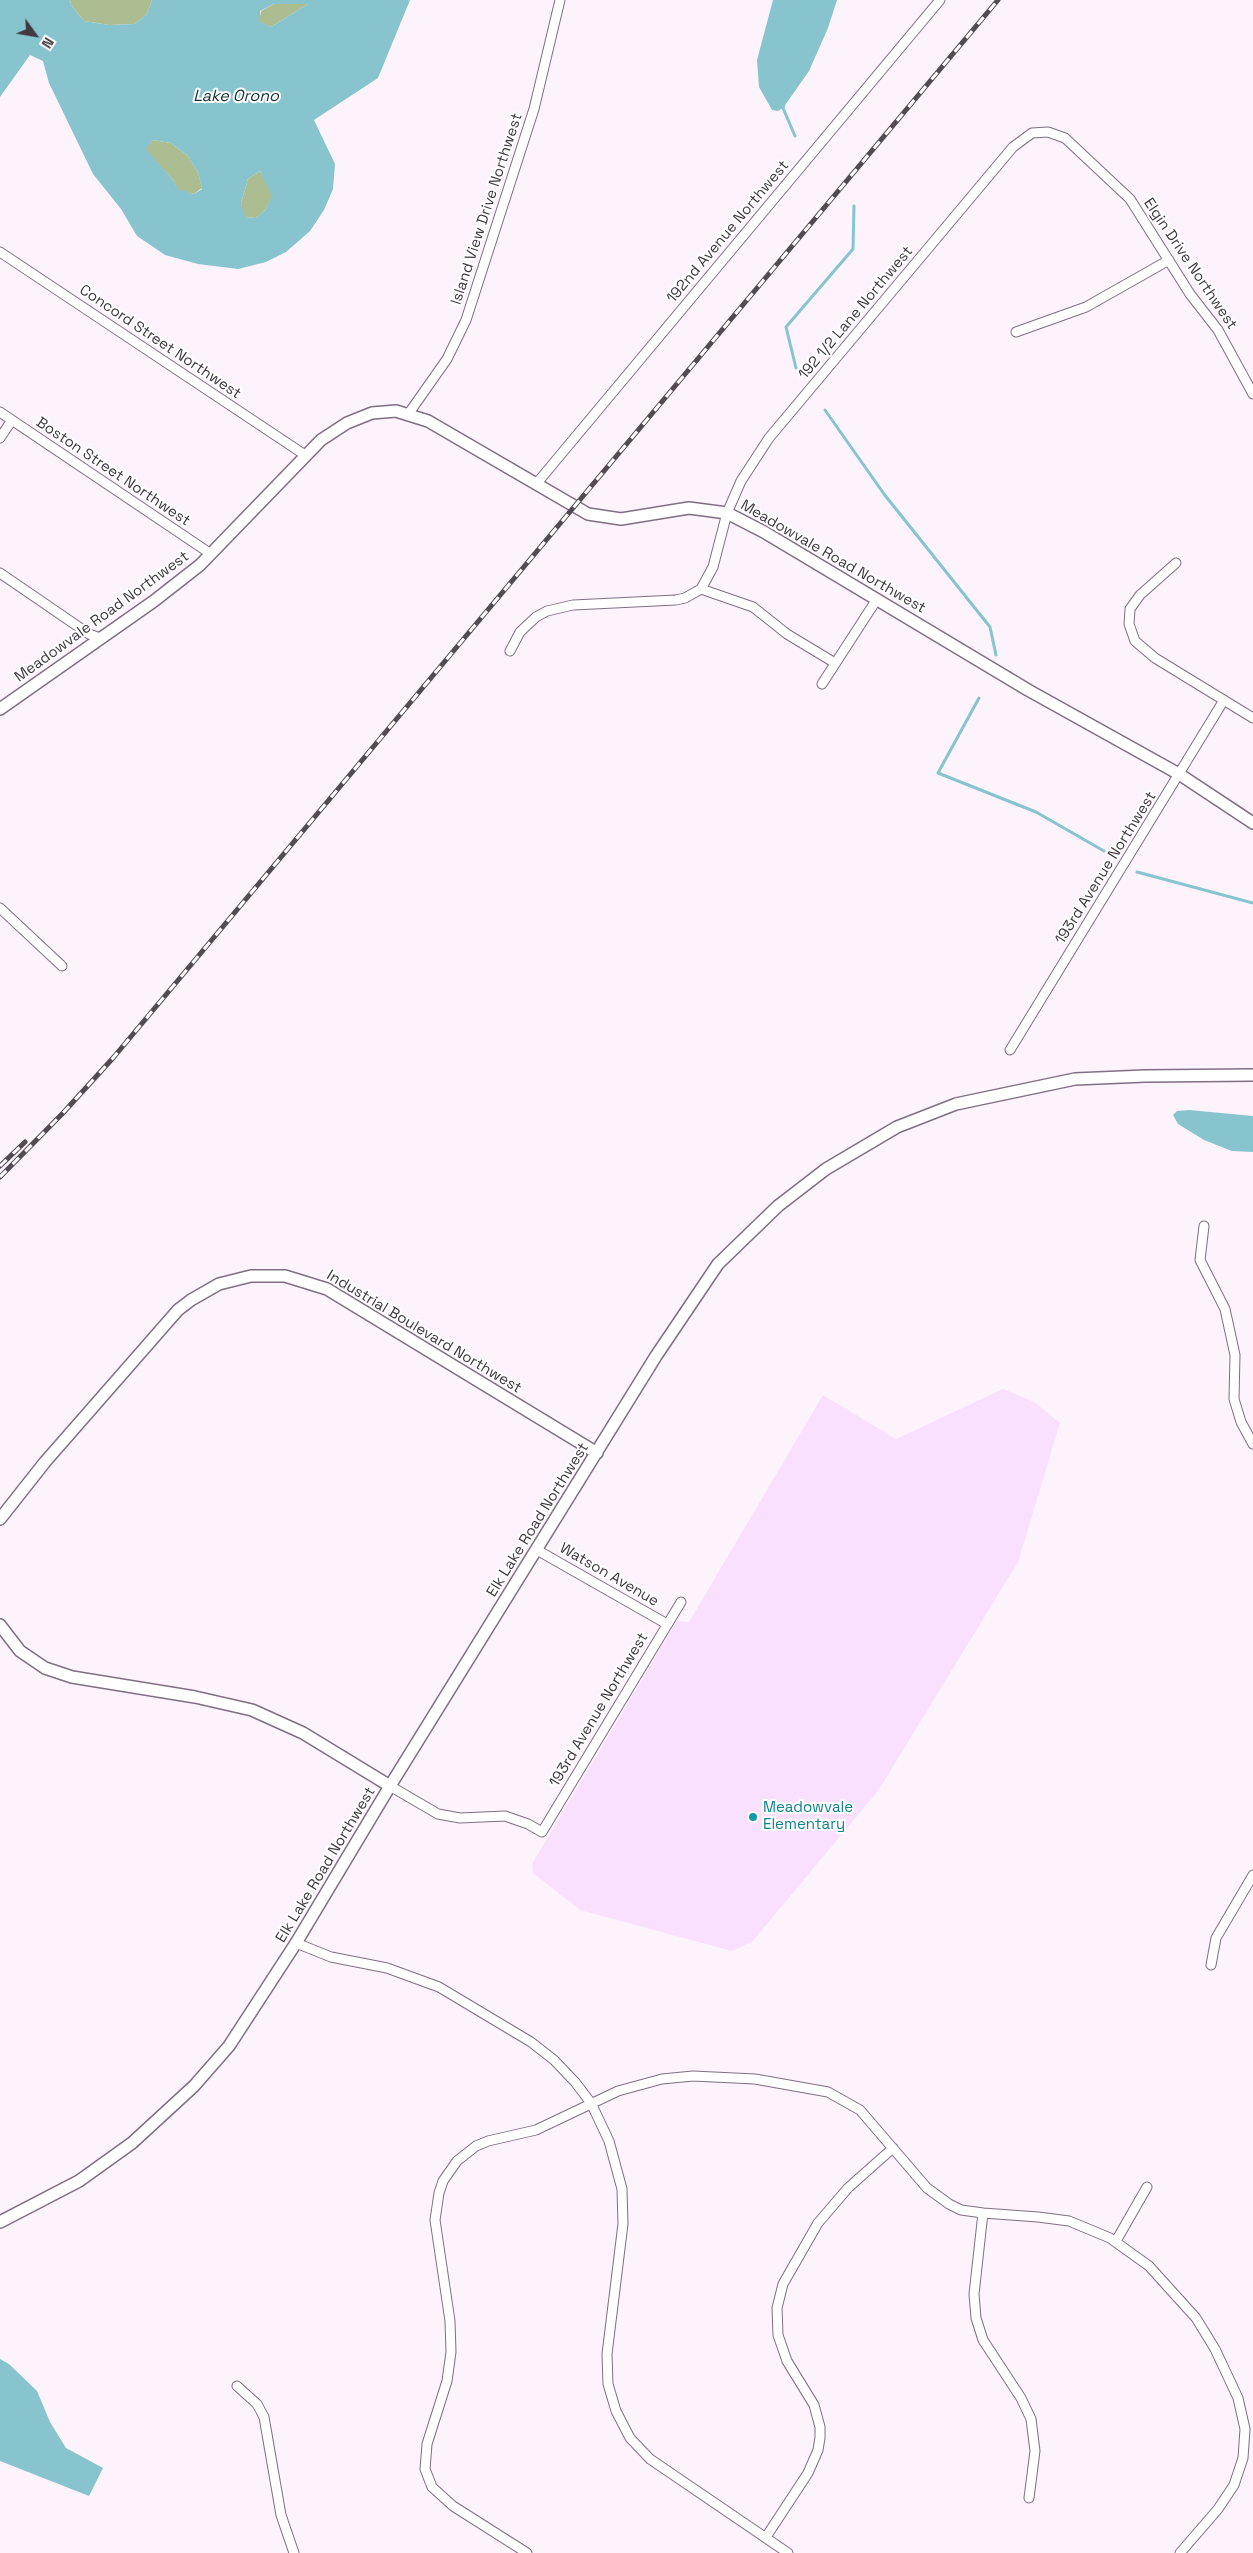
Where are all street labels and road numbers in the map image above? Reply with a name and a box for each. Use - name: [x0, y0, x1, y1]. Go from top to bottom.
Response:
- street label: Island View Drive Northwest: [448, 111, 526, 307]
- street label: 192nd Avenue Northwest: [663, 157, 793, 307]
- street label: Elgin Drive Northwest: [1139, 195, 1241, 333]
- street label: 192 1/2 Lane Northwest: [795, 243, 917, 383]
- street label: Concord Street Northwest: [76, 281, 244, 403]
- street label: Boston Street Northwest: [33, 414, 193, 530]
- street label: Meadowvale Road Northwest: [737, 496, 929, 618]
- street label: Meadowvale Road Northwest: [11, 548, 193, 686]
- street label: 193rd Avenue Northwest: [1052, 788, 1160, 948]
- street label: Industrial Boulevard Northwest: [323, 1267, 525, 1397]
- street label: Elk Lake Road Northwest: [483, 1440, 593, 1600]
- street label: Watson Avenue: [556, 1539, 662, 1611]
- street label: 193rd Avenue Northwest: [546, 1630, 652, 1790]
- street label: Elk Lake Road Northwest: [272, 1784, 380, 1946]

